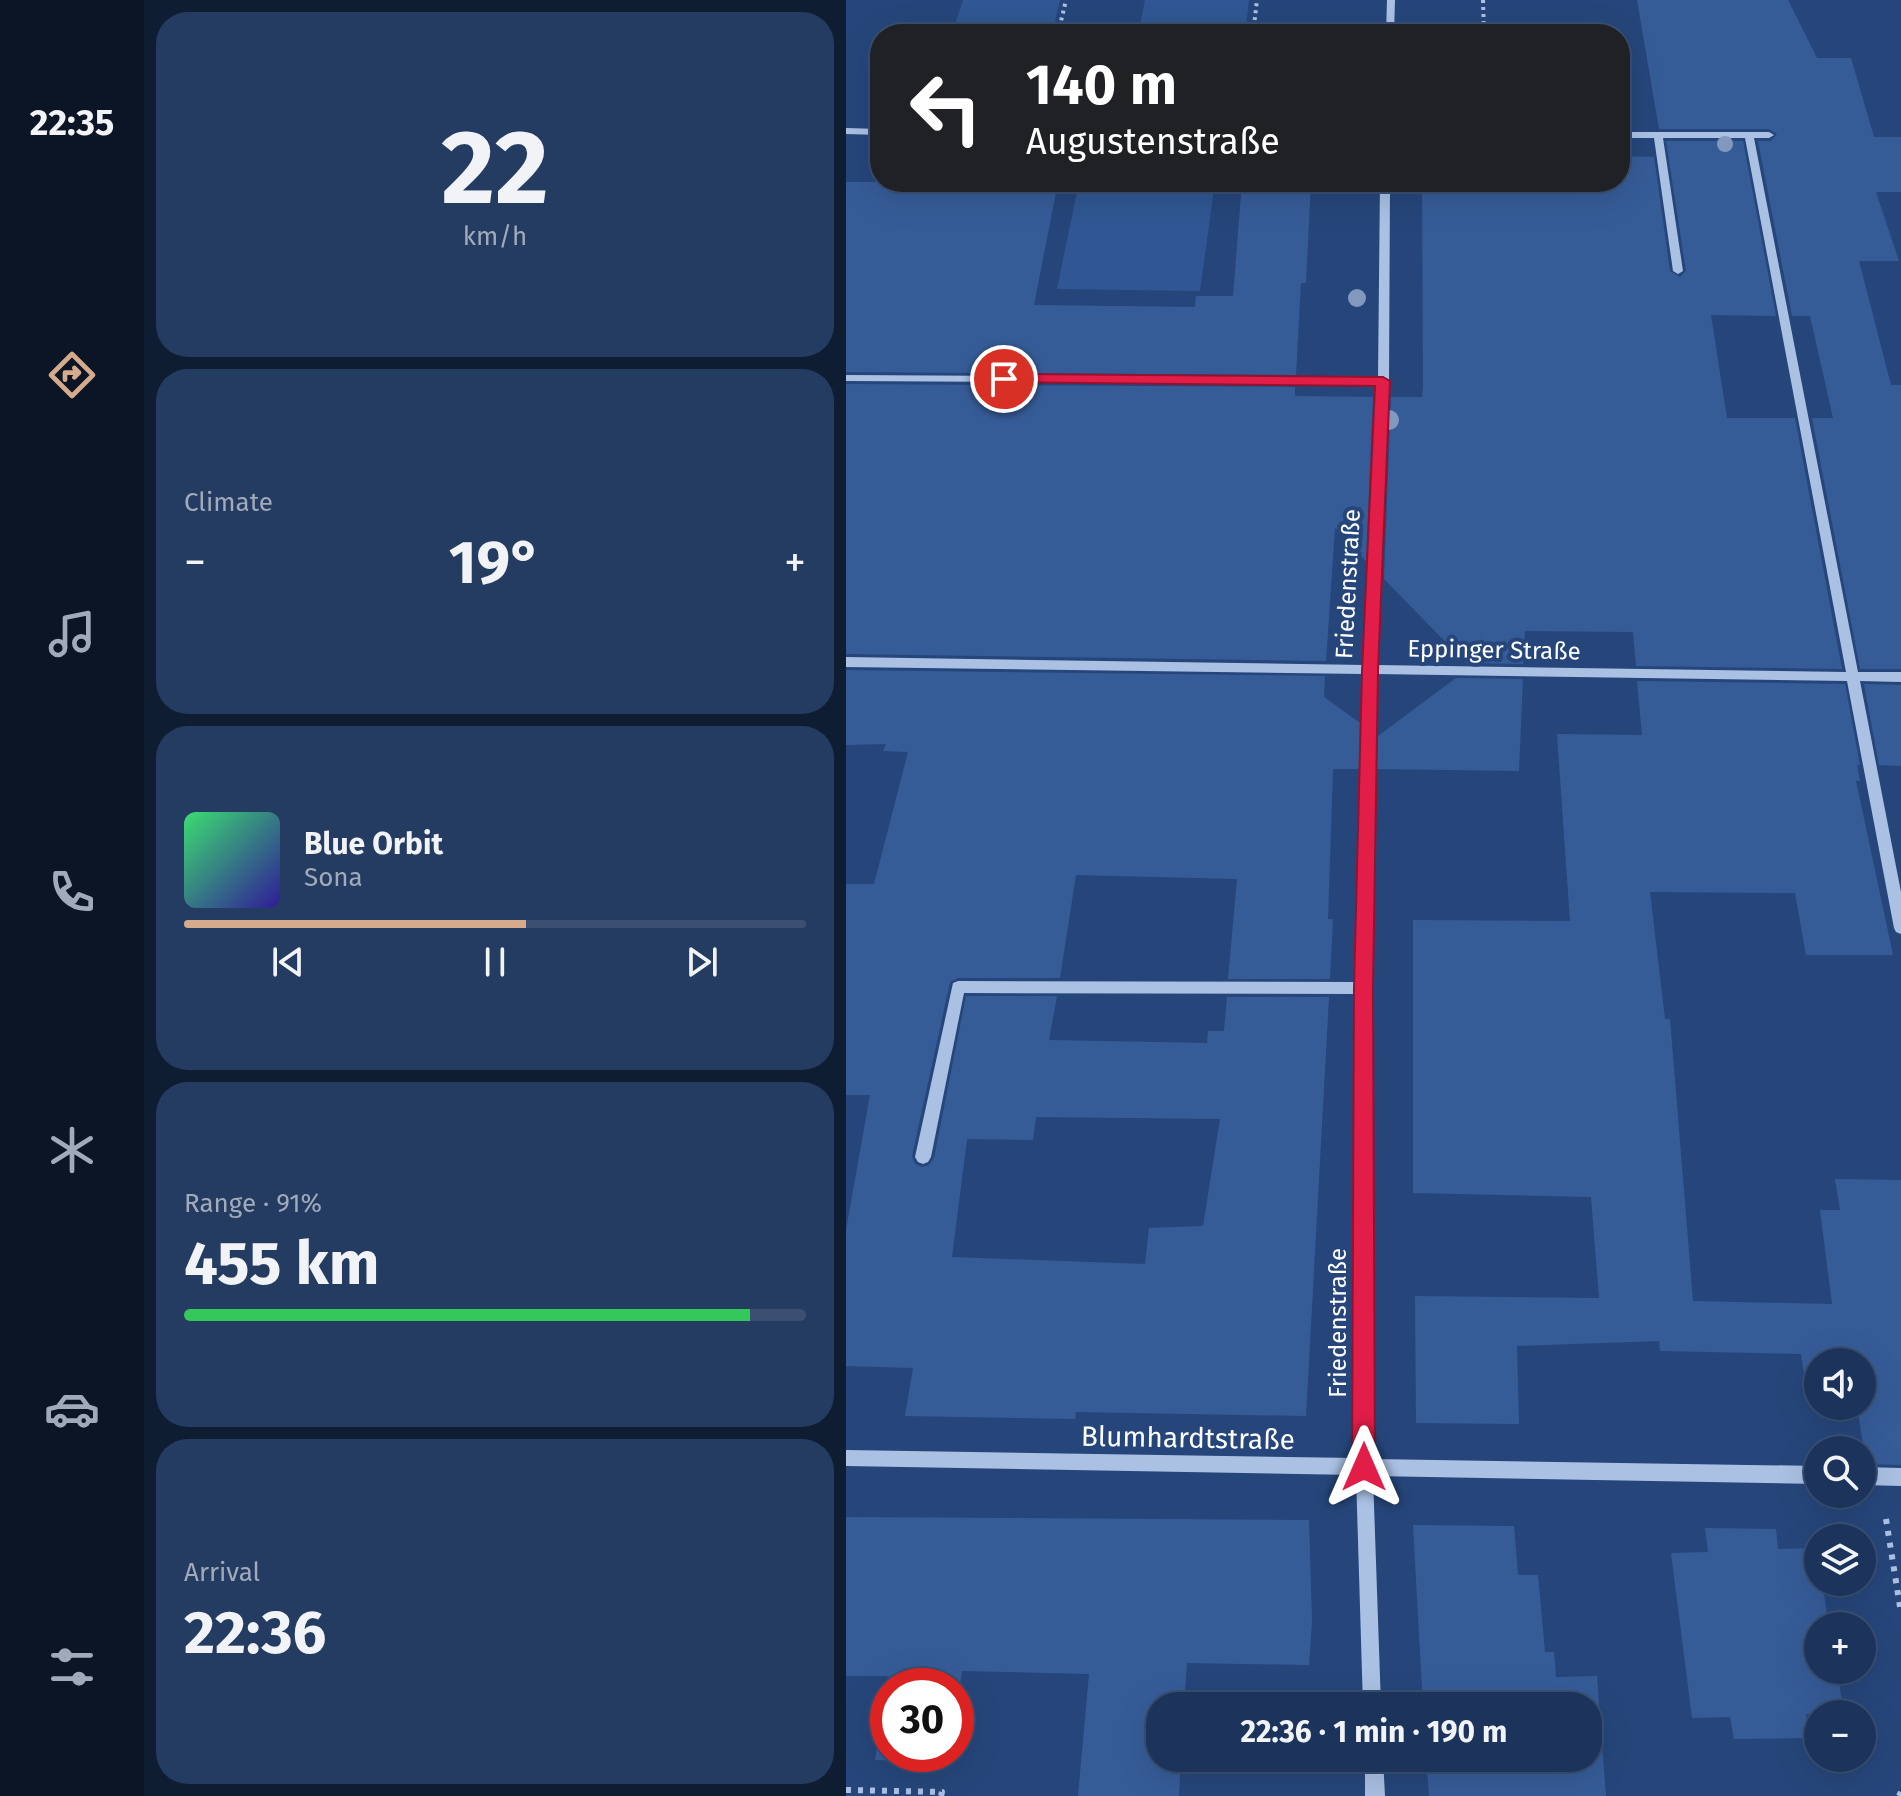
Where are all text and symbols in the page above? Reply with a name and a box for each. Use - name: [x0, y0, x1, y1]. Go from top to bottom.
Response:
- text: 140 m: [1026, 52, 1177, 119]
- icon: left: [894, 56, 998, 160]
- text: 22:35: [30, 101, 114, 145]
- text: 22: [441, 106, 549, 231]
- text: Augustenstraße: [1026, 120, 1280, 164]
- text: km/h: [463, 221, 527, 252]
- pin: [970, 345, 1038, 413]
- icon: directions: [44, 347, 100, 403]
- icon: arrive: [982, 357, 1026, 401]
- text: Climate: [184, 487, 273, 518]
- street label: Friedenstraße: [1330, 508, 1366, 660]
- text: 19°: [449, 527, 541, 599]
- text: −: [184, 536, 206, 589]
- text: +: [784, 536, 806, 589]
- icon: music: [44, 606, 100, 662]
- street label: Eppinger Straße: [1407, 634, 1581, 666]
- text: Blue Orbit: [304, 826, 443, 862]
- text: Sona: [304, 862, 363, 893]
- icon: phone: [44, 864, 100, 920]
- icon: previous: [266, 940, 310, 984]
- icon: pause: [473, 940, 517, 984]
- icon: next: [680, 940, 724, 984]
- icon: climate: [44, 1122, 100, 1178]
- text: Range · 91%: [184, 1188, 322, 1219]
- text: 455 km: [184, 1228, 379, 1300]
- street label: Friedenstraße: [1324, 1248, 1352, 1398]
- map controls: [1804, 1348, 1876, 1772]
- button: sound: [1804, 1348, 1876, 1420]
- icon: car: [44, 1381, 100, 1437]
- street label: Blumhardtstraße: [1081, 1420, 1295, 1456]
- position arrow: [1322, 1425, 1406, 1509]
- button: search: [1804, 1436, 1876, 1508]
- button: layers: [1804, 1524, 1876, 1596]
- text: Arrival: [184, 1557, 260, 1588]
- text: 22:36: [184, 1597, 326, 1669]
- button: +: [1804, 1612, 1876, 1684]
- icon: filters: [44, 1639, 100, 1695]
- speed limit sign: 30: [870, 1668, 974, 1772]
- button: −: [1804, 1700, 1876, 1772]
- text: 22:36 · 1 min · 190 m: [1241, 1714, 1507, 1750]

